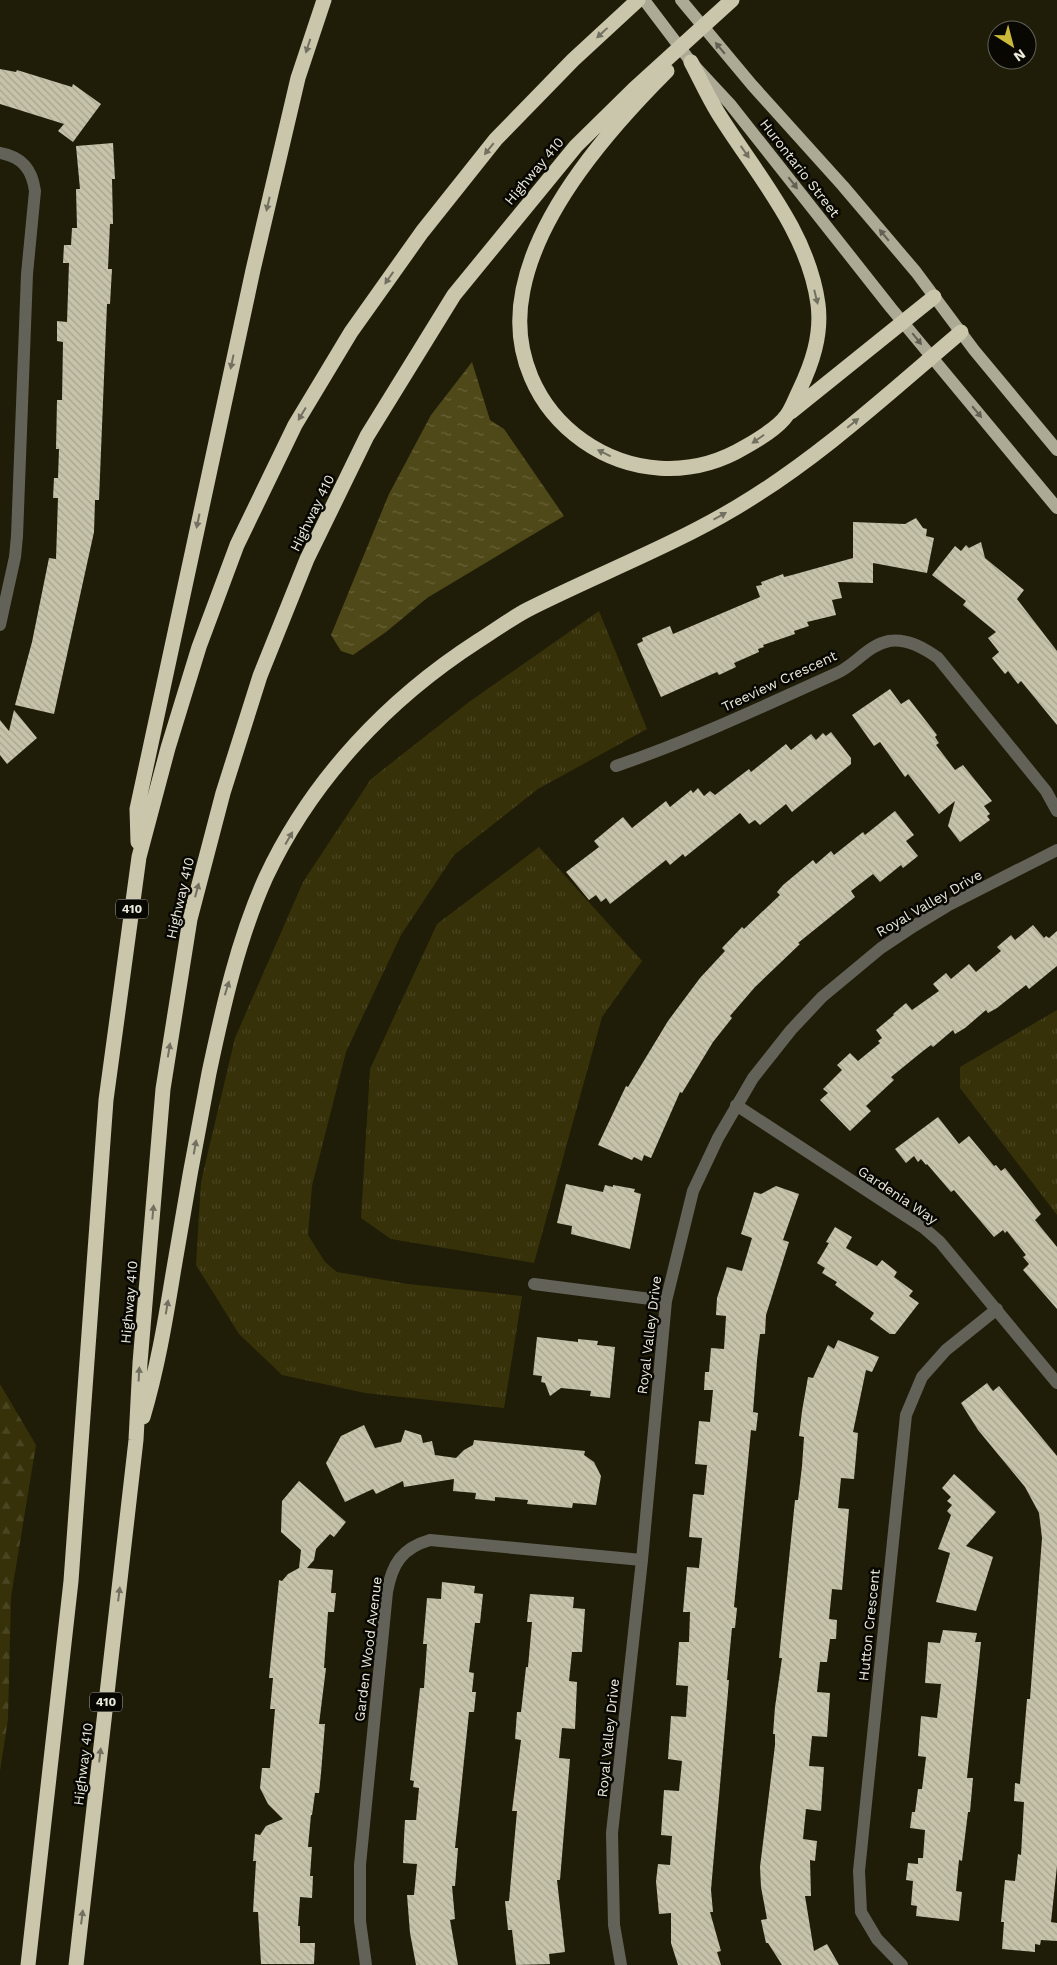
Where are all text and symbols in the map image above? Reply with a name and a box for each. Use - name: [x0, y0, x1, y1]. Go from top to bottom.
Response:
- north arrow: [987, 20, 1037, 70]
- one-way arrow: [597, 27, 609, 39]
- one-way arrow: [304, 39, 312, 54]
- one-way arrow: [715, 42, 726, 55]
- text: N: [1011, 46, 1029, 65]
- street label: Hurontario Street: [757, 116, 843, 220]
- street label: Highway 410: [501, 134, 567, 208]
- one-way arrow: [483, 142, 494, 155]
- one-way arrow: [740, 145, 750, 159]
- one-way arrow: [787, 176, 798, 189]
- one-way arrow: [264, 196, 272, 211]
- one-way arrow: [879, 229, 890, 242]
- one-way arrow: [384, 271, 394, 284]
- one-way arrow: [812, 290, 820, 305]
- one-way arrow: [911, 333, 922, 345]
- one-way arrow: [228, 355, 236, 371]
- one-way arrow: [972, 405, 983, 418]
- one-way arrow: [297, 408, 306, 421]
- one-way arrow: [846, 417, 859, 428]
- one-way arrow: [751, 434, 764, 444]
- one-way arrow: [597, 449, 611, 457]
- street label: Highway 410: [287, 472, 337, 554]
- one-way arrow: [713, 512, 727, 520]
- one-way arrow: [194, 513, 202, 528]
- street label: Treeview Crescent: [719, 647, 839, 715]
- one-way arrow: [284, 832, 293, 845]
- street label: Highway 410: [163, 856, 197, 940]
- street label: Royal Valley Drive: [873, 866, 985, 940]
- one-way arrow: [194, 883, 202, 898]
- road number: 410: [116, 900, 148, 919]
- one-way arrow: [224, 981, 232, 996]
- one-way arrow: [166, 1042, 174, 1058]
- one-way arrow: [191, 1139, 199, 1155]
- street label: Gardenia Way: [855, 1163, 941, 1228]
- one-way arrow: [149, 1203, 157, 1219]
- street label: Highway 410: [117, 1260, 141, 1344]
- street label: Royal Valley Drive: [634, 1275, 664, 1395]
- one-way arrow: [164, 1299, 172, 1315]
- one-way arrow: [136, 1365, 144, 1381]
- street label: Hutton Crescent: [855, 1568, 883, 1682]
- street label: Garden Wood Avenue: [351, 1576, 385, 1722]
- one-way arrow: [115, 1585, 123, 1601]
- street label: Royal Valley Drive: [594, 1678, 622, 1798]
- road number: 410: [90, 1692, 122, 1711]
- street label: Highway 410: [70, 1722, 96, 1806]
- one-way arrow: [96, 1747, 104, 1763]
- one-way arrow: [78, 1908, 86, 1924]

